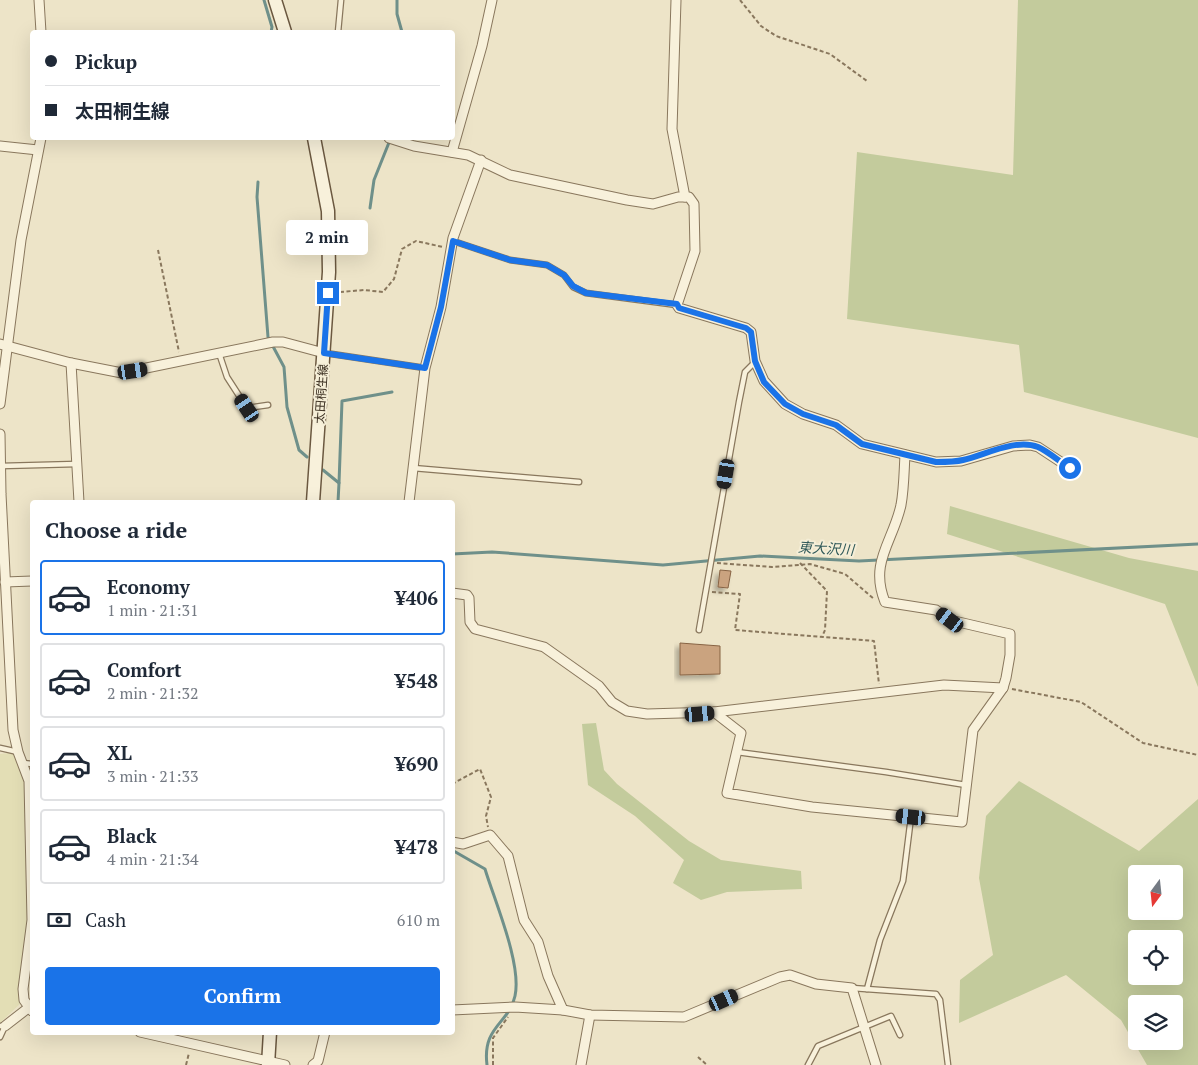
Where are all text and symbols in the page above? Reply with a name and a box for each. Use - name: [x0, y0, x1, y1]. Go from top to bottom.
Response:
- text: Pickup: [75, 49, 137, 74]
- text: 太田桐生線: [75, 98, 170, 123]
- callout: 2 min: [287, 220, 369, 256]
- text: 2 min: [305, 226, 349, 248]
- route end: [317, 282, 339, 304]
- car: [117, 361, 148, 381]
- street label: 太田桐生線: [311, 364, 331, 424]
- car: [232, 391, 261, 425]
- route start: [1059, 457, 1081, 479]
- car: [716, 458, 735, 490]
- text: Choose a ride: [45, 515, 187, 544]
- water label: 東大沢川: [798, 537, 856, 559]
- text: Economy: [107, 574, 190, 599]
- icon: car: [47, 575, 92, 620]
- text: ¥406: [395, 585, 438, 610]
- text: 1 min · 21:31: [107, 599, 199, 621]
- car: [933, 605, 966, 635]
- text: Comfort: [107, 657, 182, 682]
- icon: car: [47, 658, 92, 703]
- text: ¥548: [395, 668, 438, 693]
- text: 2 min · 21:32: [107, 682, 199, 704]
- car: [684, 705, 715, 723]
- text: XL: [107, 740, 132, 765]
- icon: car: [47, 741, 92, 786]
- text: ¥690: [395, 751, 438, 776]
- text: 3 min · 21:33: [107, 765, 199, 787]
- car: [895, 808, 926, 826]
- text: Black: [107, 823, 157, 848]
- icon: car: [47, 824, 92, 869]
- text: ¥478: [395, 834, 438, 859]
- text: 4 min · 21:34: [107, 848, 199, 870]
- north arrow: [1128, 865, 1182, 920]
- map controls: [1128, 865, 1183, 1050]
- icon: cash: [45, 906, 73, 934]
- text: Cash: [85, 907, 126, 932]
- text: 610 m: [397, 909, 440, 931]
- button: locate: [1128, 930, 1183, 985]
- button: Confirm: [45, 967, 440, 1025]
- car: [707, 987, 740, 1013]
- button: layers: [1128, 995, 1183, 1050]

